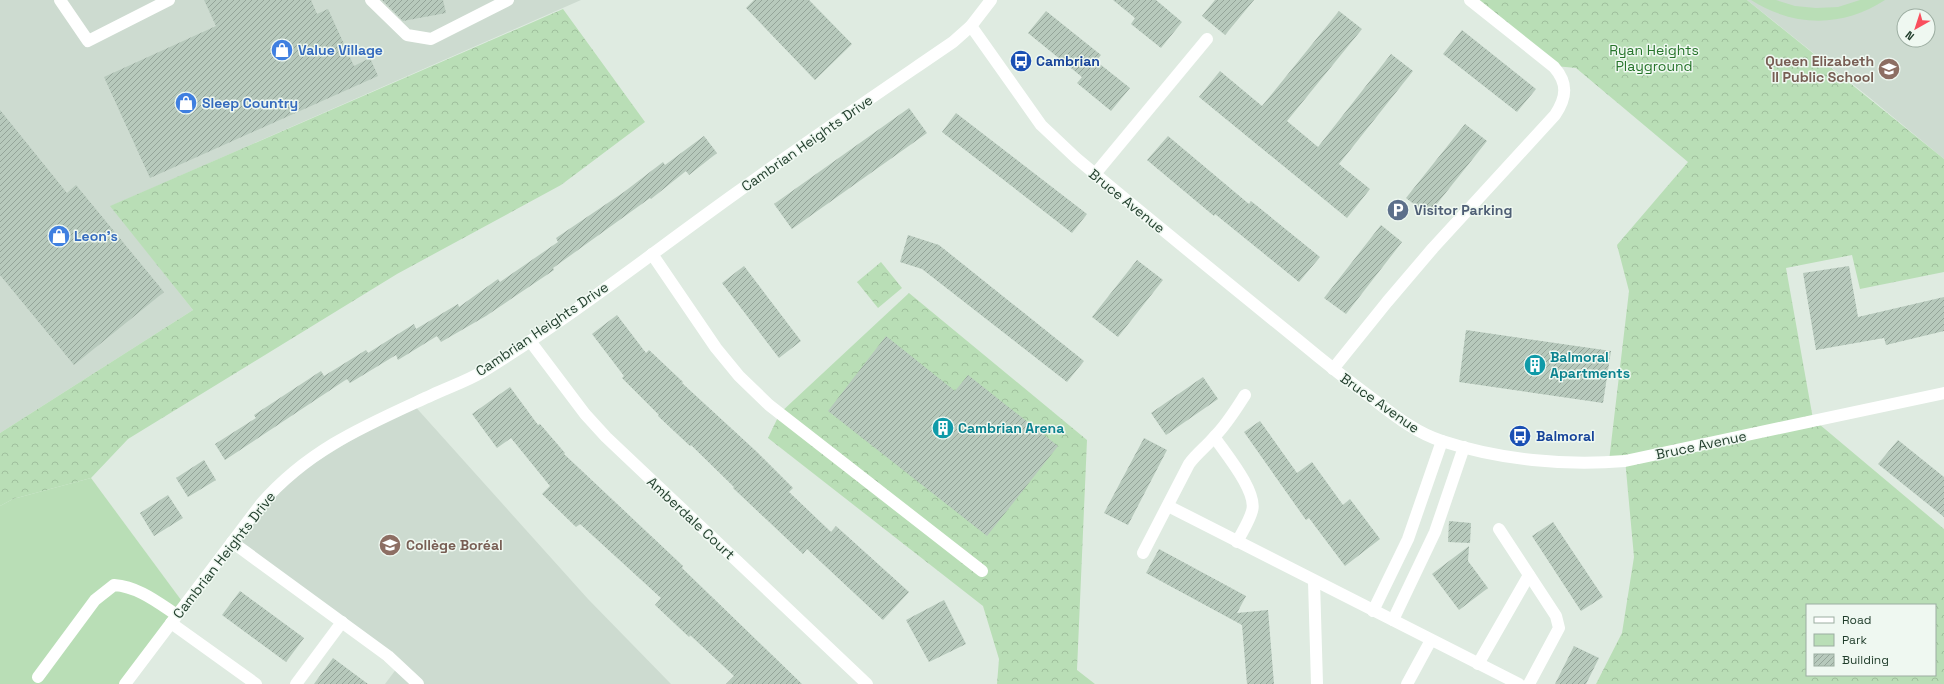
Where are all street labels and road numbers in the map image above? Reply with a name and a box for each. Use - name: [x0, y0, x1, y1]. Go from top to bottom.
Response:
- street label: Cambrian Heights Drive: [738, 91, 876, 195]
- street label: Bruce Avenue: [1085, 165, 1169, 237]
- street label: Cambrian Heights Drive: [472, 278, 612, 380]
- street label: Bruce Avenue: [1337, 369, 1423, 437]
- street label: Bruce Avenue: [1654, 427, 1748, 463]
- street label: Amberdale Court: [643, 473, 739, 563]
- street label: Cambrian Heights Drive: [169, 488, 279, 622]

